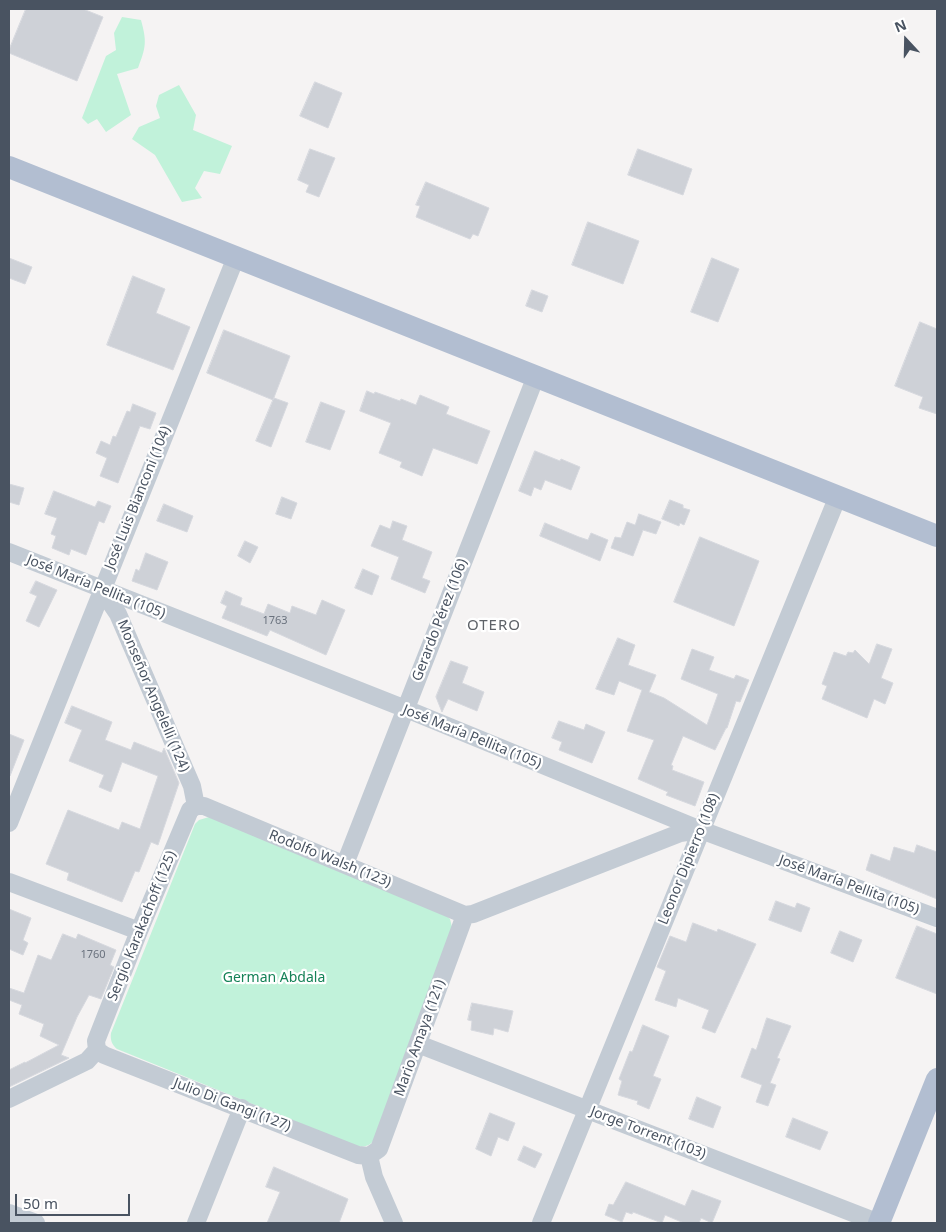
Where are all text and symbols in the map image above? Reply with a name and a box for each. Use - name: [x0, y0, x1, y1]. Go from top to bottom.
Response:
- north arrow: [881, 15, 931, 65]
- text: N: [892, 15, 909, 36]
- street label: José Luis Bianconi (104): [102, 424, 174, 572]
- street label: José María Pellita (105): [24, 551, 168, 623]
- street label: Gerardo Pérez (106): [409, 556, 471, 684]
- house number: 1763: [262, 614, 288, 628]
- street label: Monseñor Angelelli (124): [113, 617, 193, 775]
- district label: OTERO: [466, 617, 522, 635]
- street label: José María Pellita (105): [400, 701, 544, 773]
- street label: Leonor Dipierro (108): [655, 791, 723, 927]
- street label: Rodolfo Walsh (123): [266, 827, 394, 891]
- street label: Sergio Karakachoff (125): [104, 849, 180, 1003]
- street label: José María Pellita (105): [777, 852, 921, 918]
- house number: 1760: [80, 948, 106, 962]
- park label: German Abdala: [223, 970, 325, 986]
- street label: Mario Amaya (121): [391, 977, 449, 1099]
- street label: Julio Di Gangi (127): [171, 1075, 293, 1135]
- street label: Jorge Torrent (103): [588, 1103, 708, 1163]
- scale bar: [18, 1184, 132, 1216]
- text: 50 m: [23, 1193, 58, 1213]

